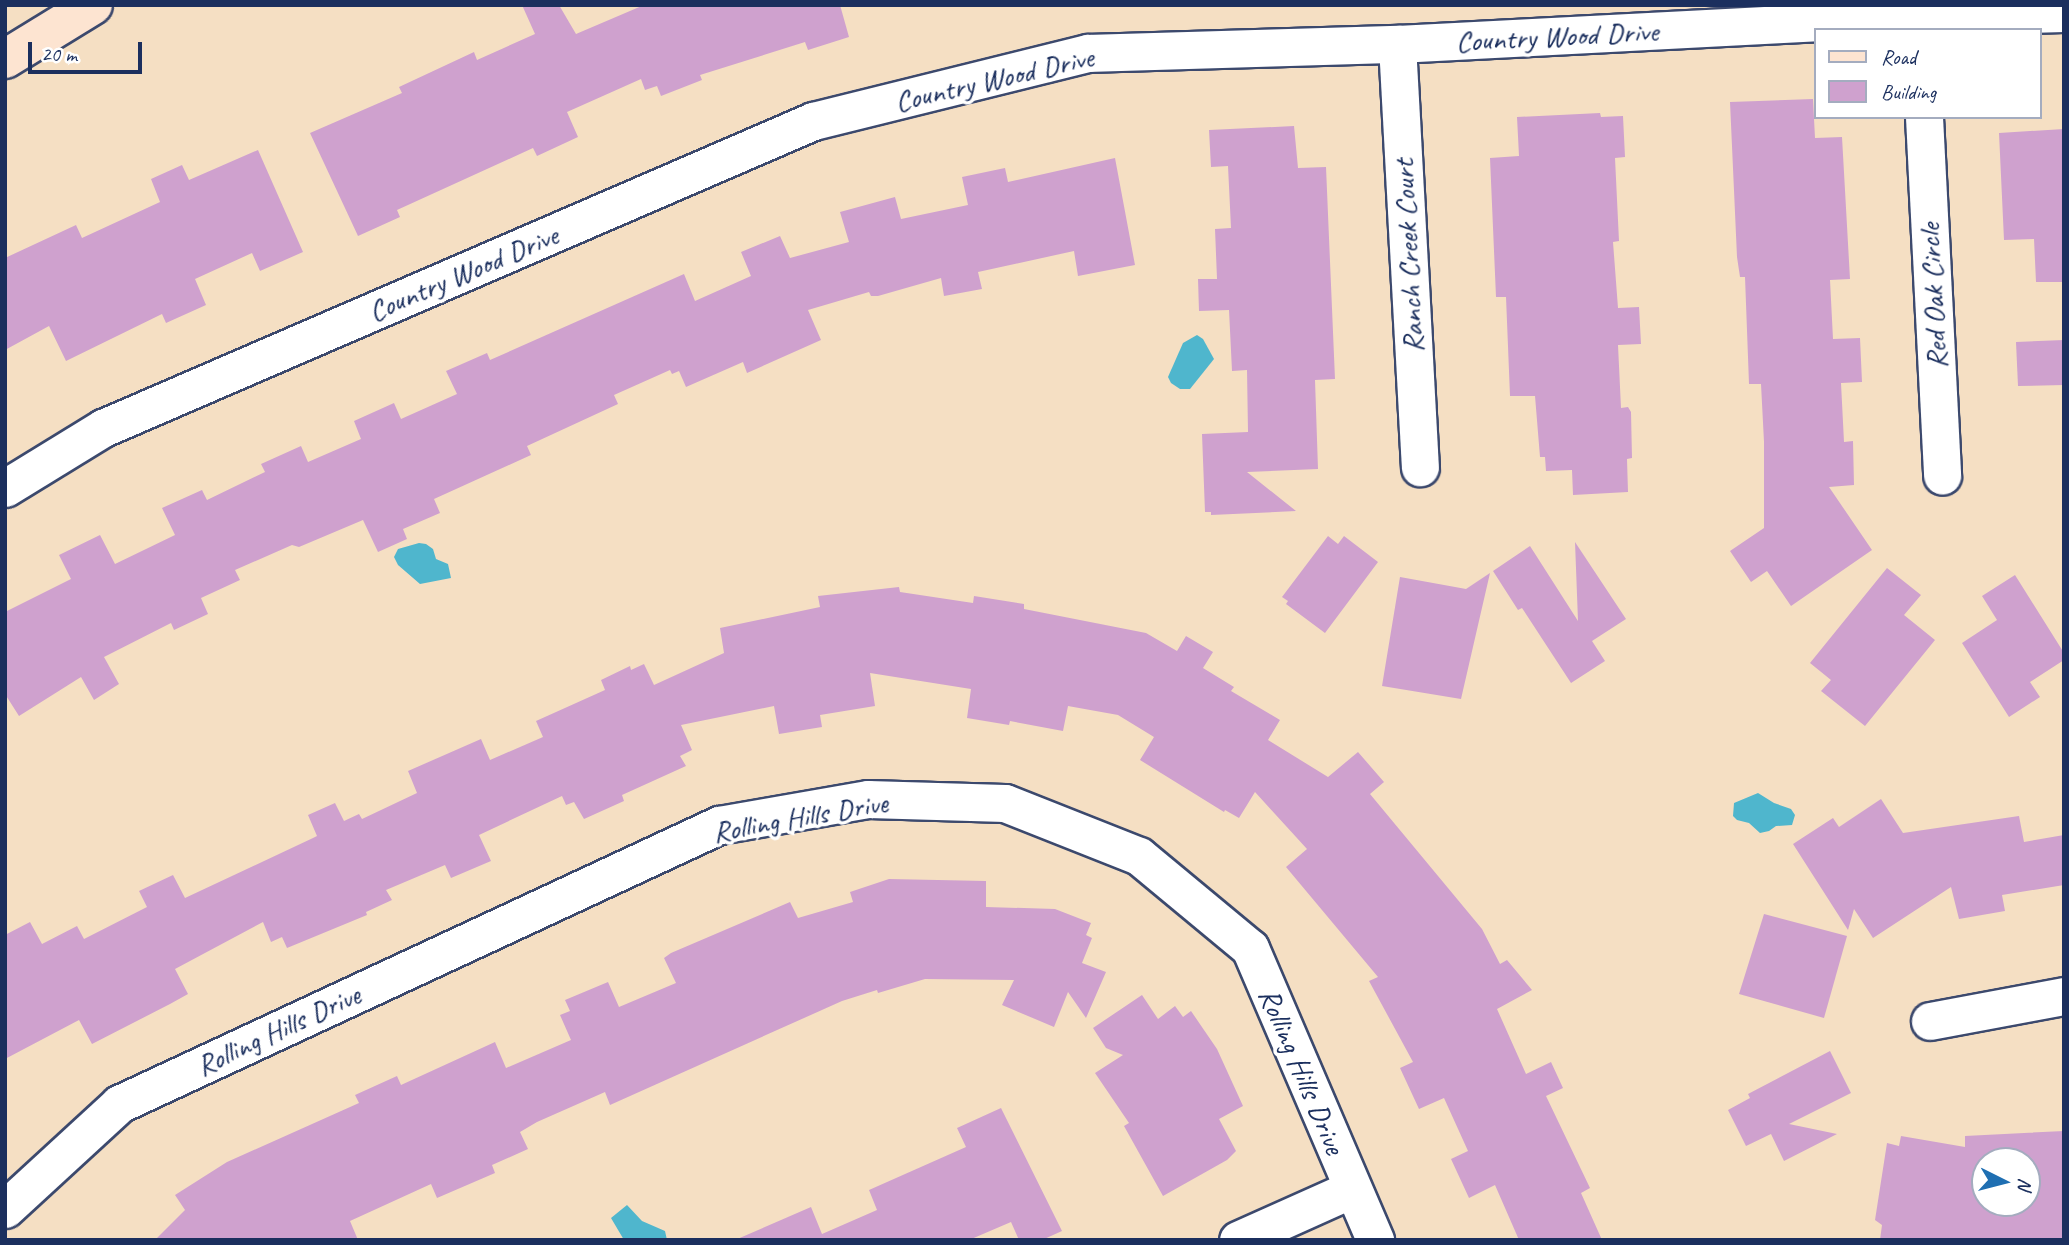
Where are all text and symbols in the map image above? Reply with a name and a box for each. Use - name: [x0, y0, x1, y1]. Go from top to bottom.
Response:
- street label: Country Wood Drive: [1455, 13, 1659, 59]
- scale bar: [32, 28, 145, 72]
- legend: [1814, 28, 2041, 119]
- street label: Country Wood Drive: [891, 39, 1097, 119]
- text: 20 m: [41, 41, 77, 67]
- text: Road: [1881, 44, 1916, 70]
- text: Building: [1881, 79, 1936, 105]
- street label: Ranch Creek Court: [1385, 159, 1431, 353]
- street label: Country Wood Drive: [362, 217, 564, 329]
- street label: Red Oak Circle: [1911, 222, 1955, 370]
- street label: Rolling Hills Drive: [709, 784, 891, 850]
- street label: Rolling Hills Drive: [190, 976, 366, 1084]
- street label: Rolling Hills Drive: [1251, 982, 1353, 1160]
- north arrow: [1971, 1147, 2041, 1217]
- text: N: [2012, 1177, 2037, 1191]

